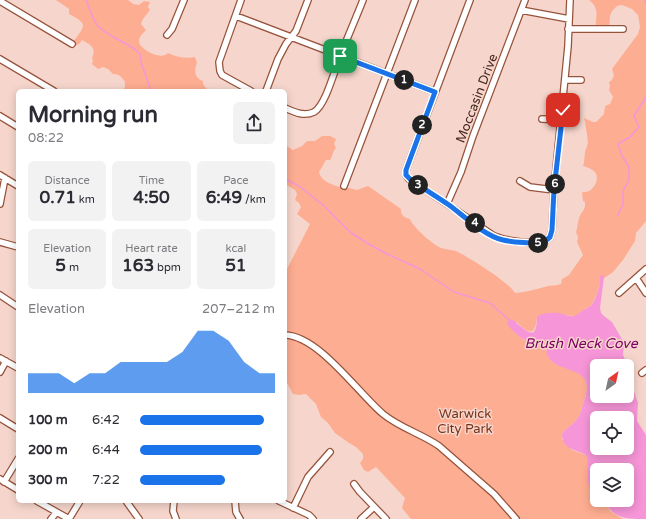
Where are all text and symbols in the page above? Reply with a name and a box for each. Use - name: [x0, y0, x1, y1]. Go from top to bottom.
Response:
- pin: [323, 39, 357, 73]
- icon: arrive: [329, 45, 351, 67]
- street label: Moccasin Drive: [453, 52, 501, 145]
- pin: 1: [394, 70, 414, 90]
- text: 1: [401, 73, 407, 86]
- pin: [546, 93, 580, 127]
- icon: check: [552, 99, 574, 121]
- text: Morning run: [28, 102, 158, 128]
- button: share: [233, 102, 275, 144]
- pin: 2: [412, 115, 432, 135]
- text: 2: [419, 118, 425, 131]
- text: 08:22: [28, 130, 64, 146]
- text: Distance: [45, 174, 90, 187]
- text: Time: [139, 174, 164, 187]
- text: Pace: [223, 174, 249, 187]
- pin: 6: [545, 174, 565, 194]
- pin: 3: [408, 175, 428, 195]
- text: 6: [552, 177, 558, 190]
- text: 3: [415, 178, 421, 191]
- text: 0.71: [40, 187, 76, 208]
- text: 4:50: [133, 187, 170, 208]
- text: 6:49: [206, 187, 242, 208]
- text: km: [76, 193, 95, 206]
- text: /km: [242, 193, 266, 206]
- pin: 4: [465, 213, 485, 233]
- text: 4: [472, 216, 478, 229]
- pin: 5: [528, 233, 548, 253]
- text: 5: [535, 236, 541, 249]
- text: Elevation: [43, 242, 91, 255]
- text: Heart rate: [125, 242, 178, 255]
- text: kcal: [225, 242, 246, 255]
- text: 5: [55, 255, 66, 276]
- text: 163: [122, 255, 154, 276]
- text: 51: [225, 255, 247, 276]
- text: m: [66, 261, 79, 274]
- text: bpm: [154, 261, 181, 274]
- text: Elevation: [28, 301, 85, 317]
- text: 207–212 m: [202, 301, 275, 317]
- water label: Brush Neck Cove: [524, 335, 639, 352]
- north arrow: [590, 359, 634, 403]
- map controls: [590, 359, 634, 507]
- park label: Warwick City Park: [437, 406, 493, 437]
- button: locate: [590, 411, 634, 455]
- text: 100 m: [28, 412, 68, 428]
- text: 6:42: [92, 412, 120, 428]
- text: 200 m: [28, 442, 68, 458]
- text: 6:44: [92, 442, 120, 458]
- button: layers: [590, 463, 634, 507]
- text: 300 m: [28, 472, 68, 488]
- text: 7:22: [92, 472, 120, 488]

